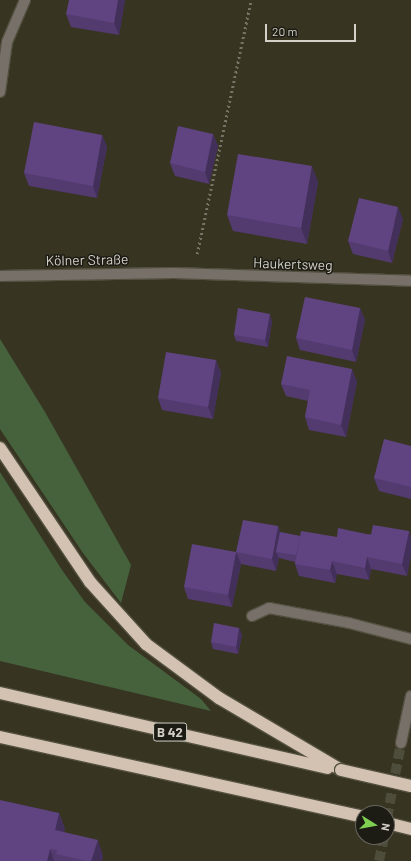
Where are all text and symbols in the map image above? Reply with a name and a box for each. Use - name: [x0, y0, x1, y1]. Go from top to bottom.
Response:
- scale bar: [267, 16, 358, 42]
- text: 20 m: [272, 24, 298, 38]
- street label: Kölner Straße: [46, 251, 128, 269]
- street label: Haukertsweg: [253, 254, 333, 274]
- road number: B 42: [153, 721, 187, 743]
- north arrow: [355, 805, 395, 845]
- text: N: [379, 822, 393, 832]

